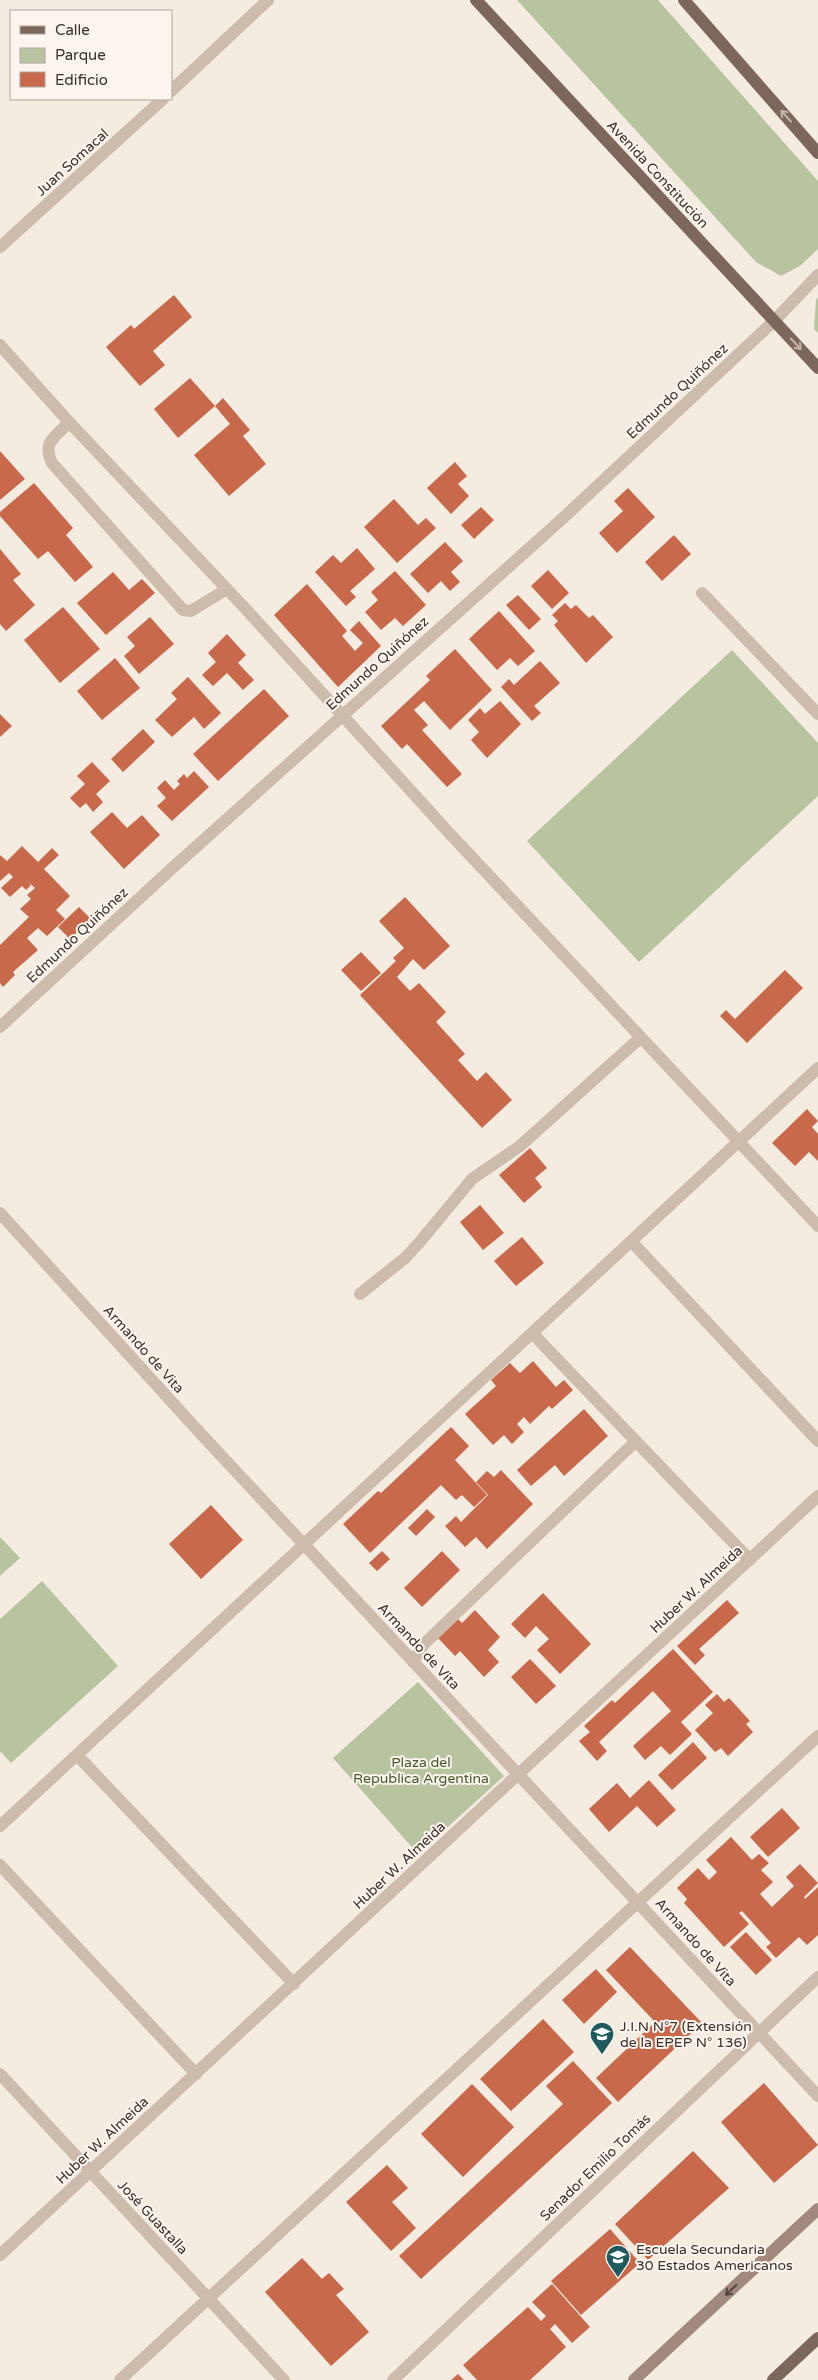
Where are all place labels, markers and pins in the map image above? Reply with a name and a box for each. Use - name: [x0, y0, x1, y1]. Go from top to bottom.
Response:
- place label: J.I.N N°7 (Extensión de la EPEP N° 136): [620, 2018, 752, 2051]
- school or university icon: J.I.N N°7 (Extensión de la EPEP N° 136): [589, 2021, 615, 2055]
- place label: Escuela Secundaria 30 Estados Americanos: [636, 2241, 793, 2274]
- school or university icon: Escuela Secundaria 30 Estados Americanos: [605, 2244, 631, 2278]

